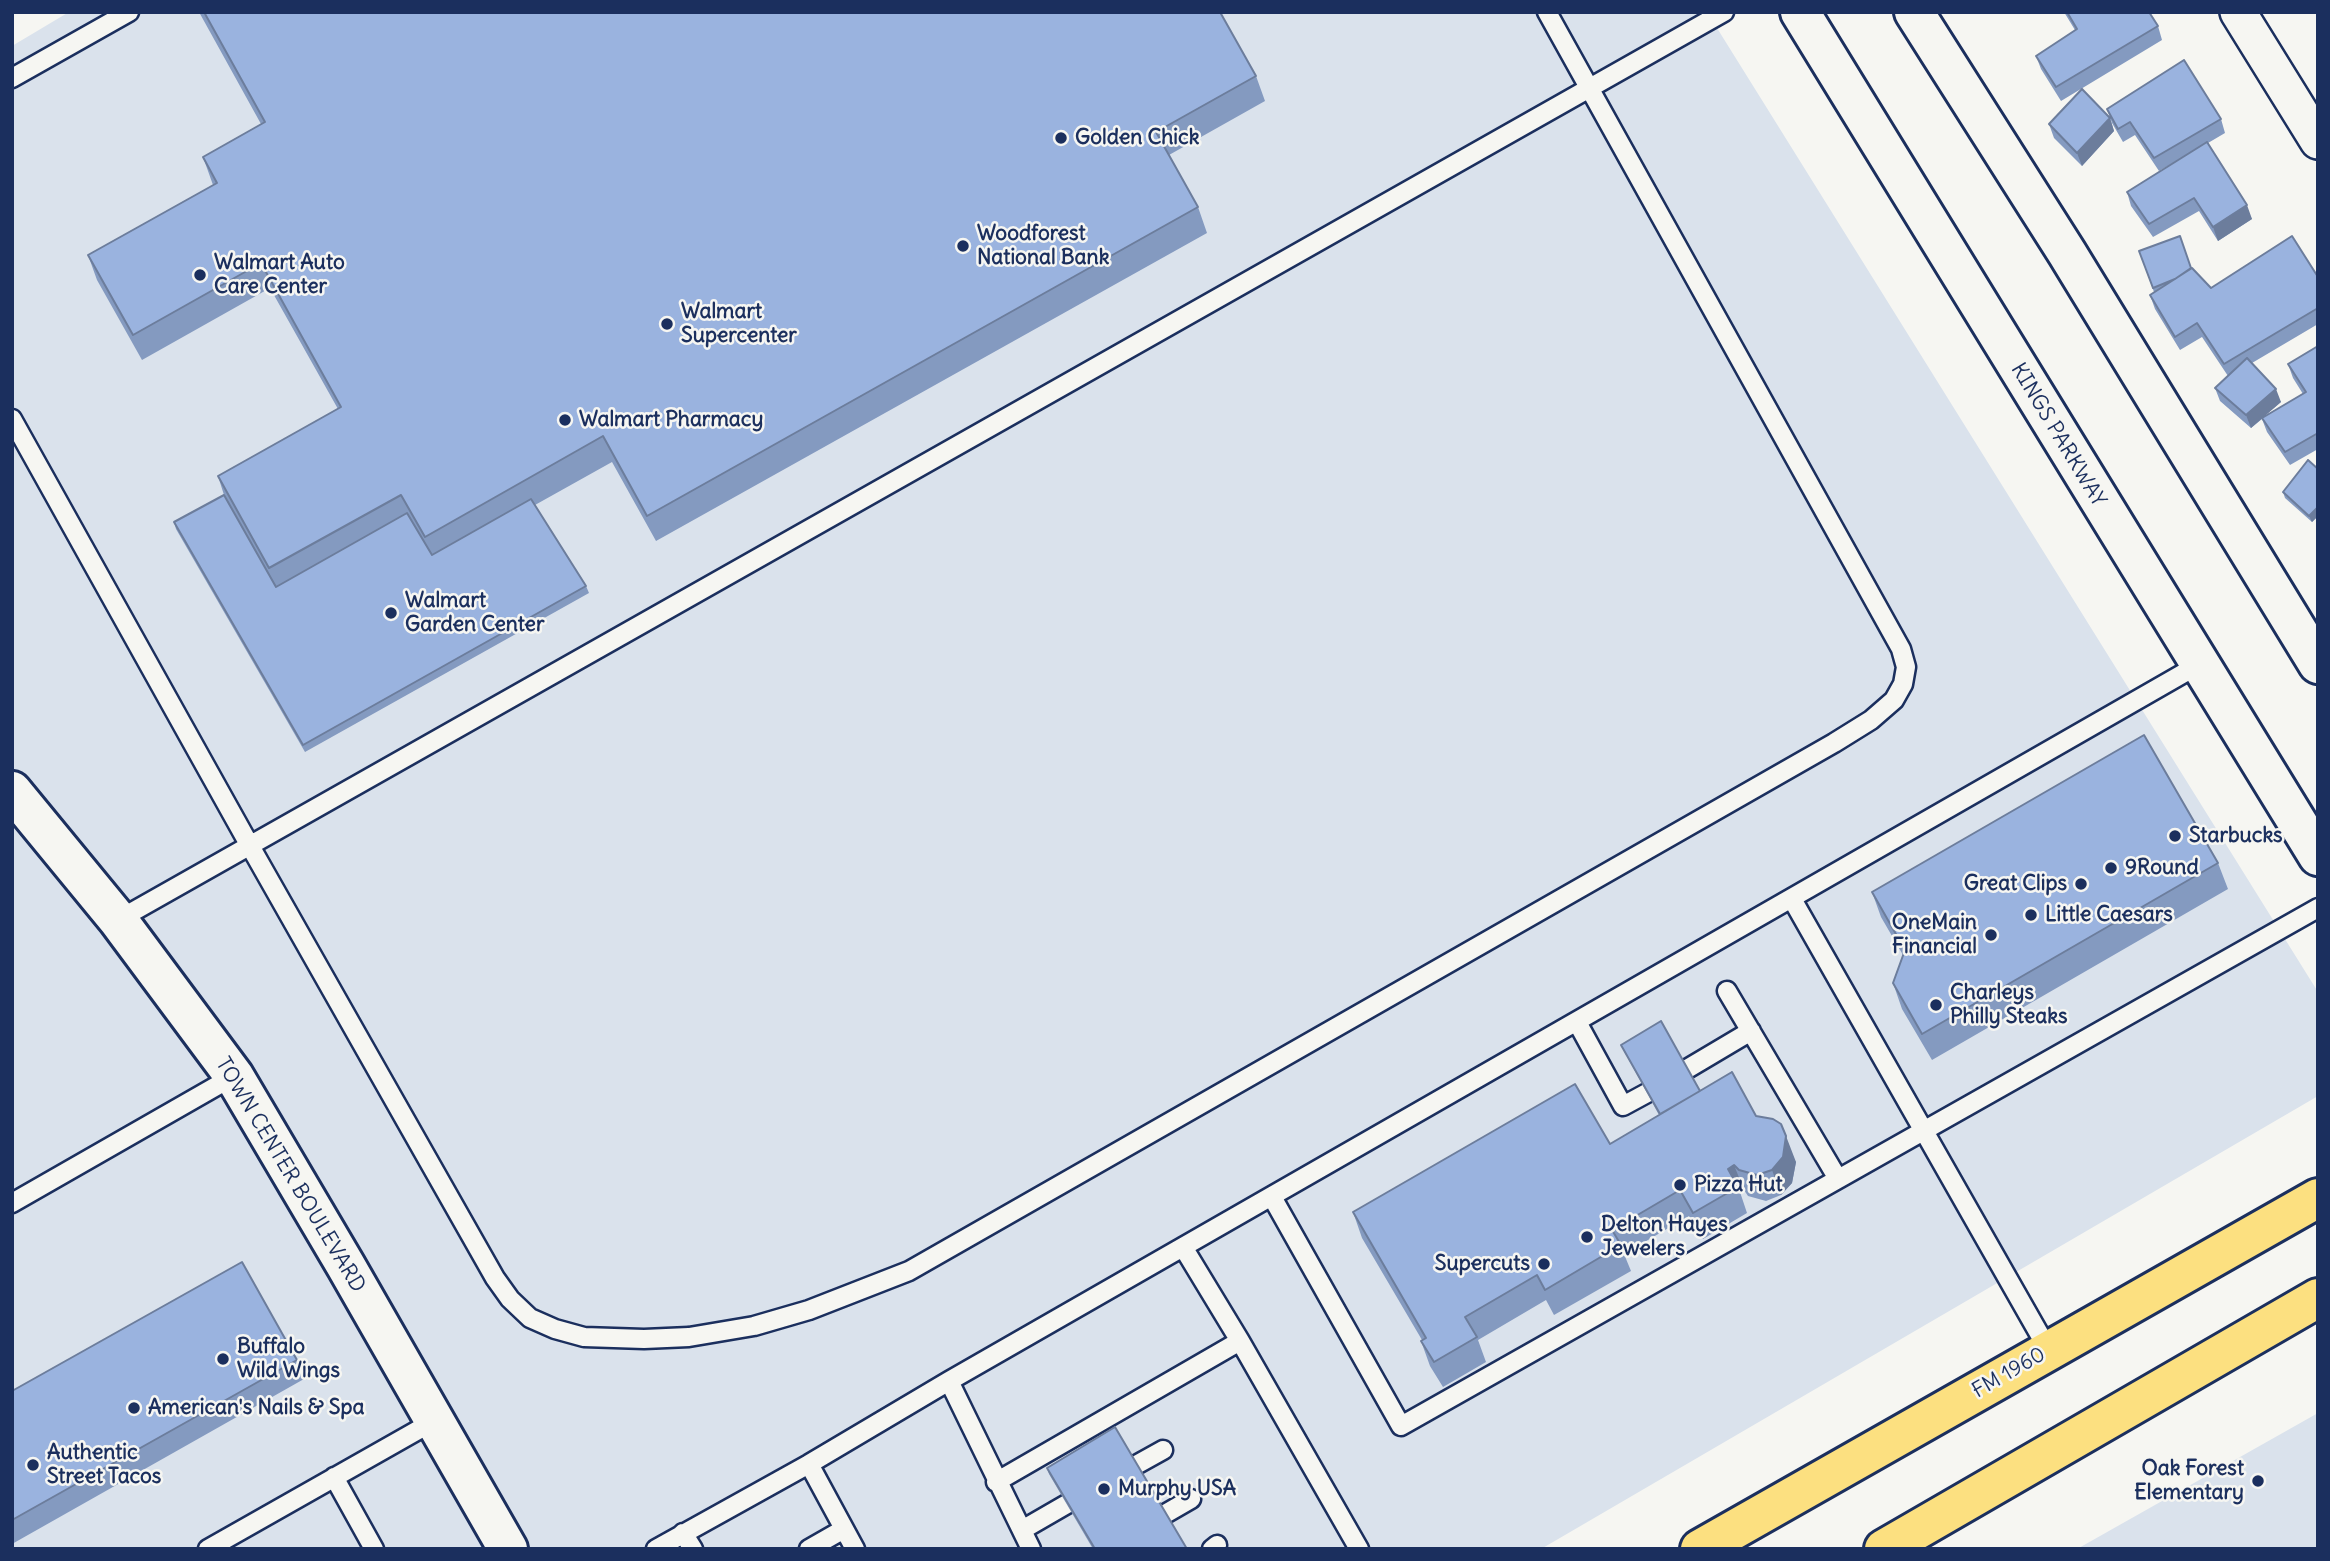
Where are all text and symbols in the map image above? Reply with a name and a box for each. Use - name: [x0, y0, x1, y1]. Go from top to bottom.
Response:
- place label: Golden Chick: [1075, 125, 1199, 151]
- marker: Golden Chick: [1053, 130, 1069, 146]
- place label: Woodforest National Bank: [977, 221, 1109, 271]
- marker: Woodforest National Bank: [955, 238, 971, 254]
- place label: Walmart Auto Care Center: [214, 250, 345, 300]
- marker: Walmart Auto Care Center: [192, 267, 208, 283]
- place label: Walmart Supercenter: [681, 299, 797, 349]
- marker: Walmart Supercenter: [659, 316, 675, 332]
- street label: KINGS PARKWAY: [2005, 359, 2111, 511]
- place label: Walmart Pharmacy: [579, 407, 763, 433]
- marker: Walmart Pharmacy: [557, 412, 573, 428]
- place label: Walmart Garden Center: [405, 588, 545, 638]
- marker: Walmart Garden Center: [383, 605, 399, 621]
- place label: Starbucks: [2189, 823, 2283, 849]
- marker: Starbucks: [2167, 828, 2183, 844]
- place label: 9Round: [2125, 855, 2199, 881]
- marker: 9Round: [2103, 860, 2119, 876]
- place label: Great Clips: [1964, 871, 2067, 897]
- marker: Great Clips: [2073, 876, 2089, 892]
- place label: Little Caesars: [2045, 902, 2173, 928]
- marker: Little Caesars: [2023, 907, 2039, 923]
- place label: OneMain Financial: [1892, 910, 1977, 960]
- marker: OneMain Financial: [1983, 927, 1999, 943]
- place label: Charleys Philly Steaks: [1950, 980, 2068, 1030]
- marker: Charleys Philly Steaks: [1928, 997, 1944, 1013]
- street label: TOWN CENTER BOULEVARD: [210, 1053, 370, 1297]
- place label: Pizza Hut: [1694, 1172, 1783, 1198]
- marker: Pizza Hut: [1672, 1177, 1688, 1193]
- place label: Delton Hayes Jewelers: [1601, 1212, 1728, 1262]
- marker: Delton Hayes Jewelers: [1579, 1229, 1595, 1245]
- place label: Supercuts: [1435, 1251, 1530, 1277]
- marker: Supercuts: [1536, 1256, 1552, 1272]
- place label: Buffalo Wild Wings: [237, 1334, 340, 1384]
- street label: FM 1960: [1968, 1342, 2050, 1404]
- marker: Buffalo Wild Wings: [215, 1351, 231, 1367]
- place label: American's Nails & Spa: [148, 1395, 364, 1421]
- marker: American's Nails & Spa: [126, 1400, 142, 1416]
- place label: Authentic Street Tacos: [47, 1440, 161, 1490]
- place label: Oak Forest Elementary: [2134, 1456, 2244, 1506]
- marker: Authentic Street Tacos: [25, 1457, 41, 1473]
- marker: Oak Forest Elementary: [2250, 1473, 2266, 1489]
- place label: Murphy USA: [1118, 1476, 1236, 1502]
- marker: Murphy USA: [1096, 1481, 1112, 1497]

